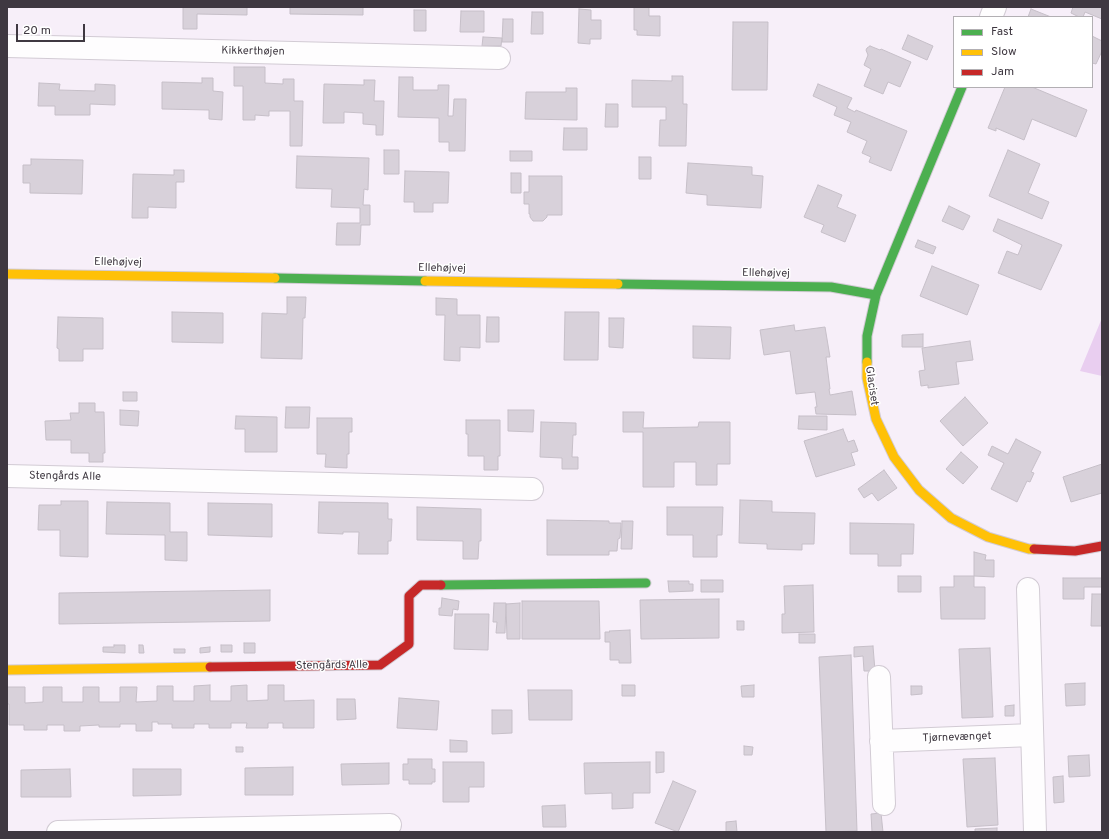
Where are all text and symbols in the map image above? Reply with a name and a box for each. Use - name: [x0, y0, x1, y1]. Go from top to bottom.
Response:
- scale bar: [18, 16, 87, 42]
- legend: [953, 16, 1093, 88]
- text: 20 m: [23, 23, 51, 39]
- text: Fast: [991, 24, 1013, 40]
- text: Slow: [991, 44, 1017, 60]
- street label: Kikkerthøjen: [221, 45, 285, 59]
- text: Jam: [991, 64, 1014, 80]
- street label: Ellehøjvej: [94, 256, 142, 270]
- street label: Ellehøjvej: [418, 262, 466, 276]
- street label: Ellehøjvej: [742, 267, 790, 281]
- street label: Glaciset: [862, 365, 880, 407]
- street label: Stengårds Alle: [29, 470, 101, 484]
- street label: Stengårds Alle: [296, 659, 368, 673]
- street label: Tjørnevænget: [922, 730, 992, 746]

